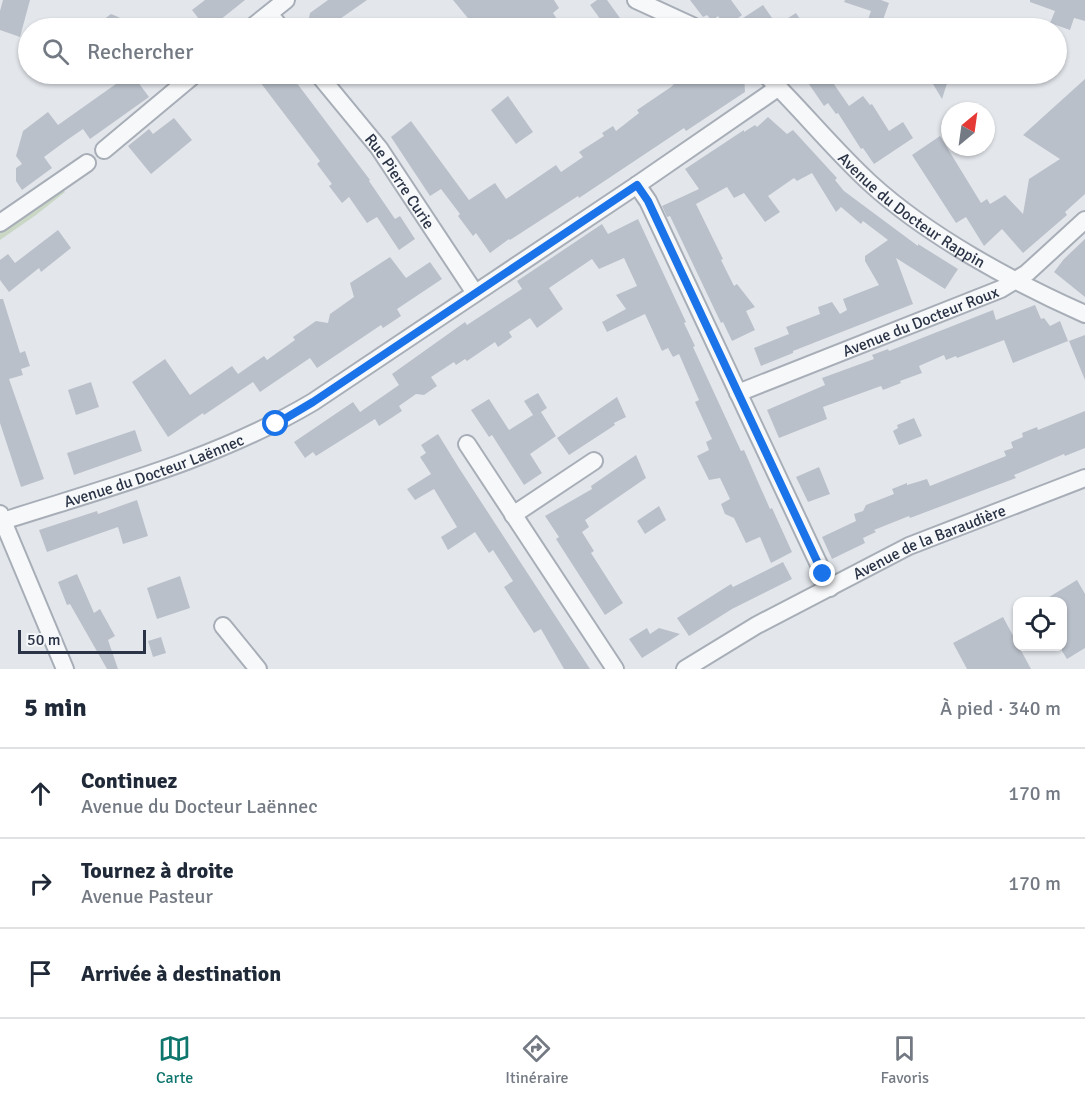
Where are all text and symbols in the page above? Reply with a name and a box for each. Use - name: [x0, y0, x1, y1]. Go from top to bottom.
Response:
- search box: [18, 18, 1067, 84]
- icon: search: [39, 35, 72, 68]
- text: Rechercher: [87, 38, 193, 65]
- north arrow: [941, 102, 995, 156]
- street label: Rue Pierre Curie: [360, 130, 439, 233]
- street label: Avenue du Docteur Rappin: [833, 148, 988, 273]
- street label: Avenue du Docteur Roux: [840, 282, 1002, 362]
- route start: [262, 410, 288, 436]
- street label: Avenue du Docteur Laënnec: [62, 430, 247, 512]
- street label: Avenue de la Baraudière: [850, 501, 1009, 584]
- route end: [809, 560, 835, 586]
- map controls: [1013, 597, 1067, 651]
- button: locate: [1013, 597, 1067, 651]
- scale bar: [18, 627, 146, 654]
- text: 50 m: [27, 630, 61, 650]
- text: 5 min: [24, 692, 87, 724]
- text: À pied · 340 m: [940, 696, 1061, 721]
- text: Continuez: [81, 767, 177, 794]
- icon: ahead: [24, 777, 57, 810]
- text: 170 m: [1008, 781, 1061, 806]
- text: Avenue du Docteur Laënnec: [81, 794, 318, 819]
- text: Tournez à droite: [81, 857, 234, 884]
- icon: right: [24, 867, 57, 900]
- text: 170 m: [1008, 871, 1061, 896]
- text: Avenue Pasteur: [81, 884, 213, 909]
- icon: arrive: [24, 957, 57, 990]
- text: Arrivée à destination: [81, 960, 281, 987]
- tab: Carte: [156, 1032, 193, 1088]
- tab: Itinéraire: [505, 1032, 569, 1088]
- tab: Favoris: [880, 1032, 929, 1088]

